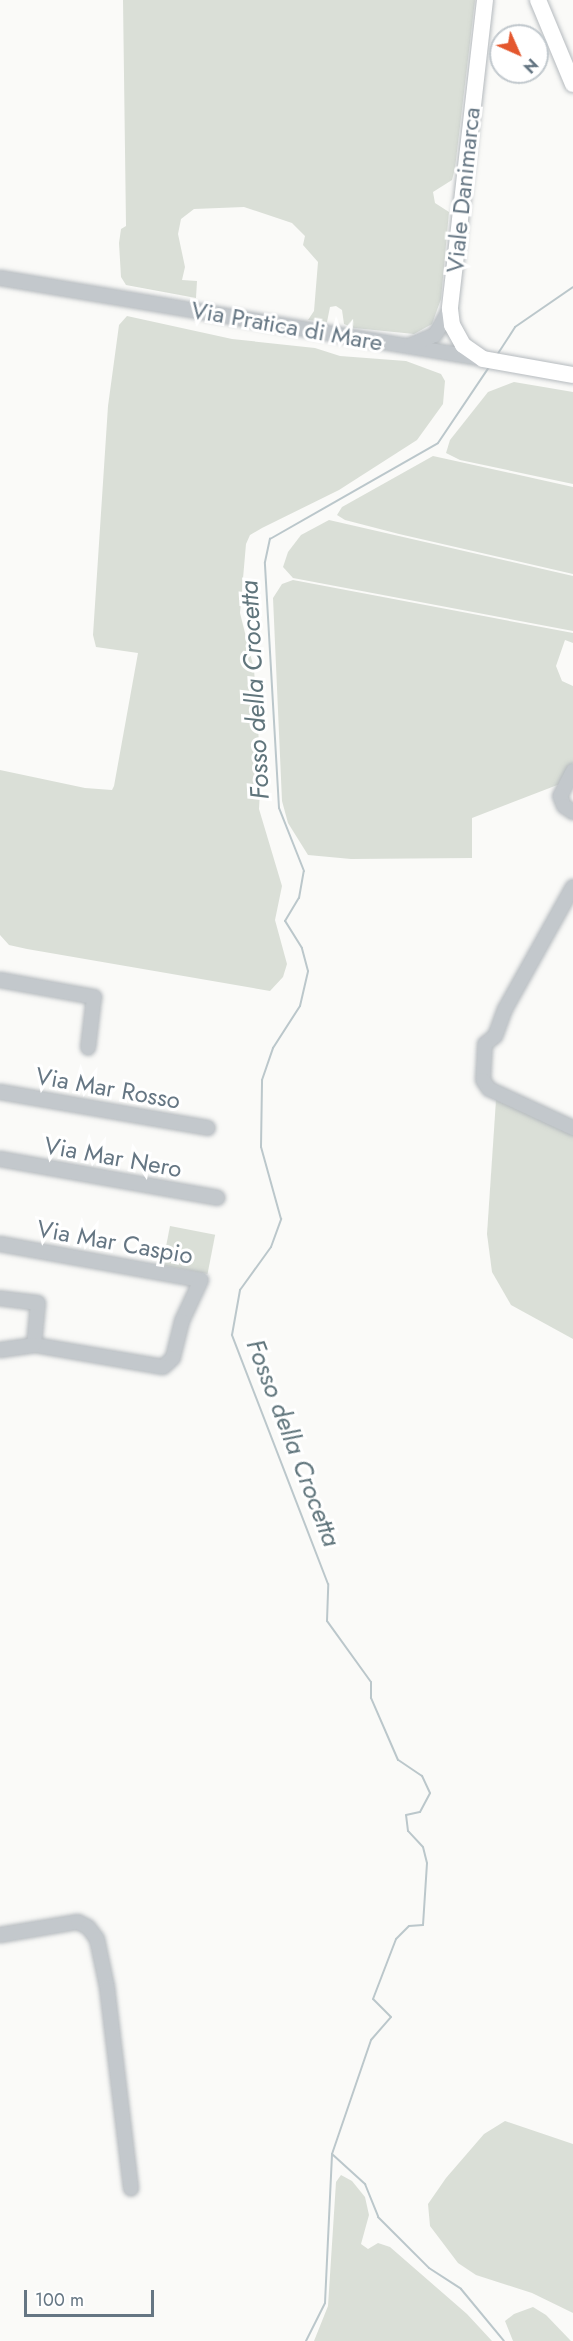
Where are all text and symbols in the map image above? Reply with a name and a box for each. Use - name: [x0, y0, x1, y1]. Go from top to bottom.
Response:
- north arrow: [489, 24, 549, 84]
- text: N: [518, 53, 543, 78]
- street label: Viale Danimarca: [440, 106, 486, 274]
- street label: Via Pratica di Mare: [189, 295, 385, 357]
- water label: Fosso della Crocetta: [234, 580, 276, 800]
- street label: Via Mar Rosso: [33, 1061, 183, 1115]
- street label: Via Mar Nero: [42, 1131, 184, 1183]
- street label: Via Mar Caspio: [35, 1214, 195, 1270]
- water label: Fosso della Crocetta: [239, 1335, 347, 1551]
- scale bar: [27, 2278, 158, 2316]
- text: 100 m: [35, 2287, 84, 2313]

